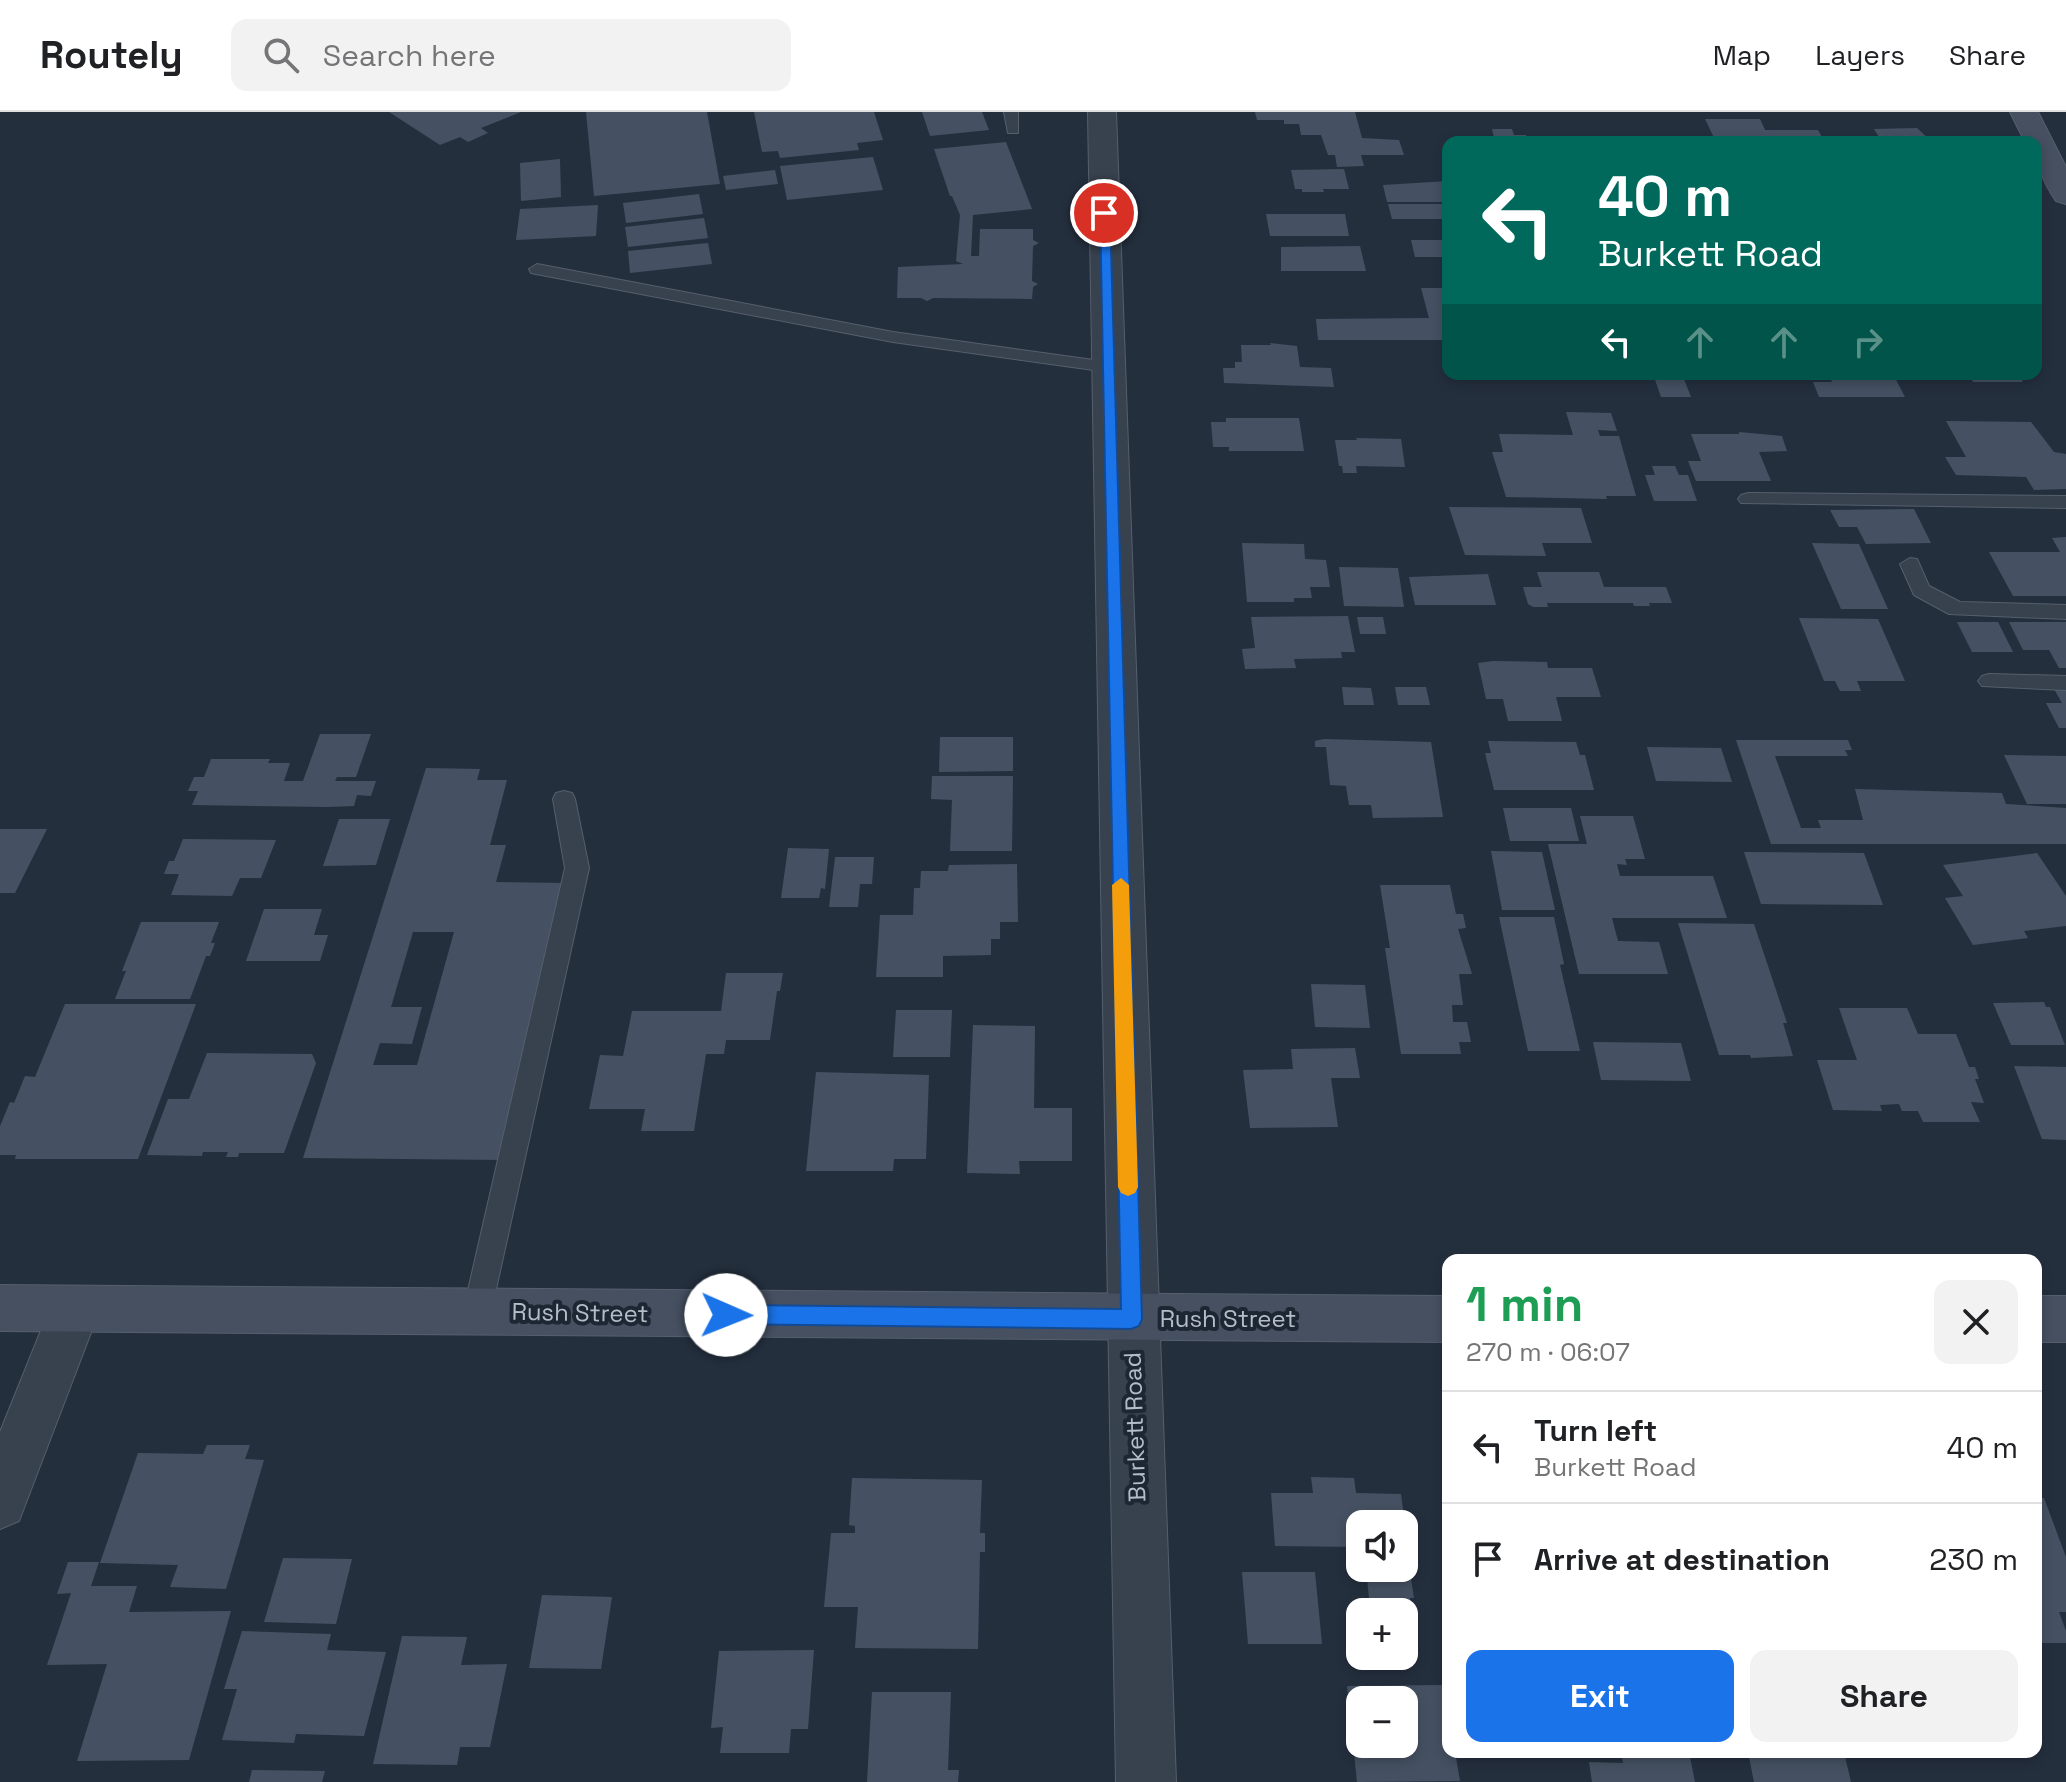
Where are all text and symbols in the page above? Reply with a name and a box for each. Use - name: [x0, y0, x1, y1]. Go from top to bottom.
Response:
- search box: [231, 19, 791, 91]
- text: Routely: [40, 31, 183, 79]
- icon: search: [259, 33, 303, 77]
- text: Search here: [323, 36, 496, 75]
- text: Map: [1713, 37, 1771, 73]
- text: Layers: [1815, 37, 1905, 73]
- text: Share: [1949, 37, 2026, 73]
- text: 40 m: [1598, 161, 1732, 232]
- icon: left: [1466, 168, 1570, 272]
- pin: [1070, 179, 1138, 247]
- icon: arrive: [1082, 191, 1126, 235]
- text: Burkett Road: [1598, 231, 1823, 277]
- icon: left: [1594, 320, 1638, 364]
- icon: ahead: [1678, 320, 1722, 364]
- icon: ahead: [1762, 320, 1806, 364]
- icon: right: [1846, 320, 1890, 364]
- position arrow: [684, 1273, 768, 1357]
- text: 1 min: [1466, 1274, 1583, 1335]
- button: close: [1934, 1280, 2018, 1364]
- street label: Rush Street: [511, 1296, 649, 1329]
- street label: Rush Street: [1160, 1303, 1296, 1334]
- text: 270 m · 06:07: [1466, 1335, 1630, 1369]
- street label: Burkett Road: [1116, 1352, 1153, 1502]
- text: Turn left: [1534, 1411, 1657, 1450]
- icon: left: [1466, 1425, 1510, 1469]
- text: 40 m: [1947, 1428, 2018, 1467]
- text: Burkett Road: [1534, 1450, 1696, 1484]
- map controls: [1346, 1510, 1418, 1758]
- button: sound: [1346, 1510, 1418, 1582]
- icon: arrive: [1466, 1537, 1510, 1581]
- text: Arrive at destination: [1534, 1540, 1830, 1579]
- text: 230 m: [1929, 1540, 2018, 1579]
- button: +: [1346, 1598, 1418, 1670]
- button: Exit: [1466, 1650, 1734, 1742]
- button: Share: [1750, 1650, 2018, 1742]
- button: −: [1346, 1686, 1418, 1758]

